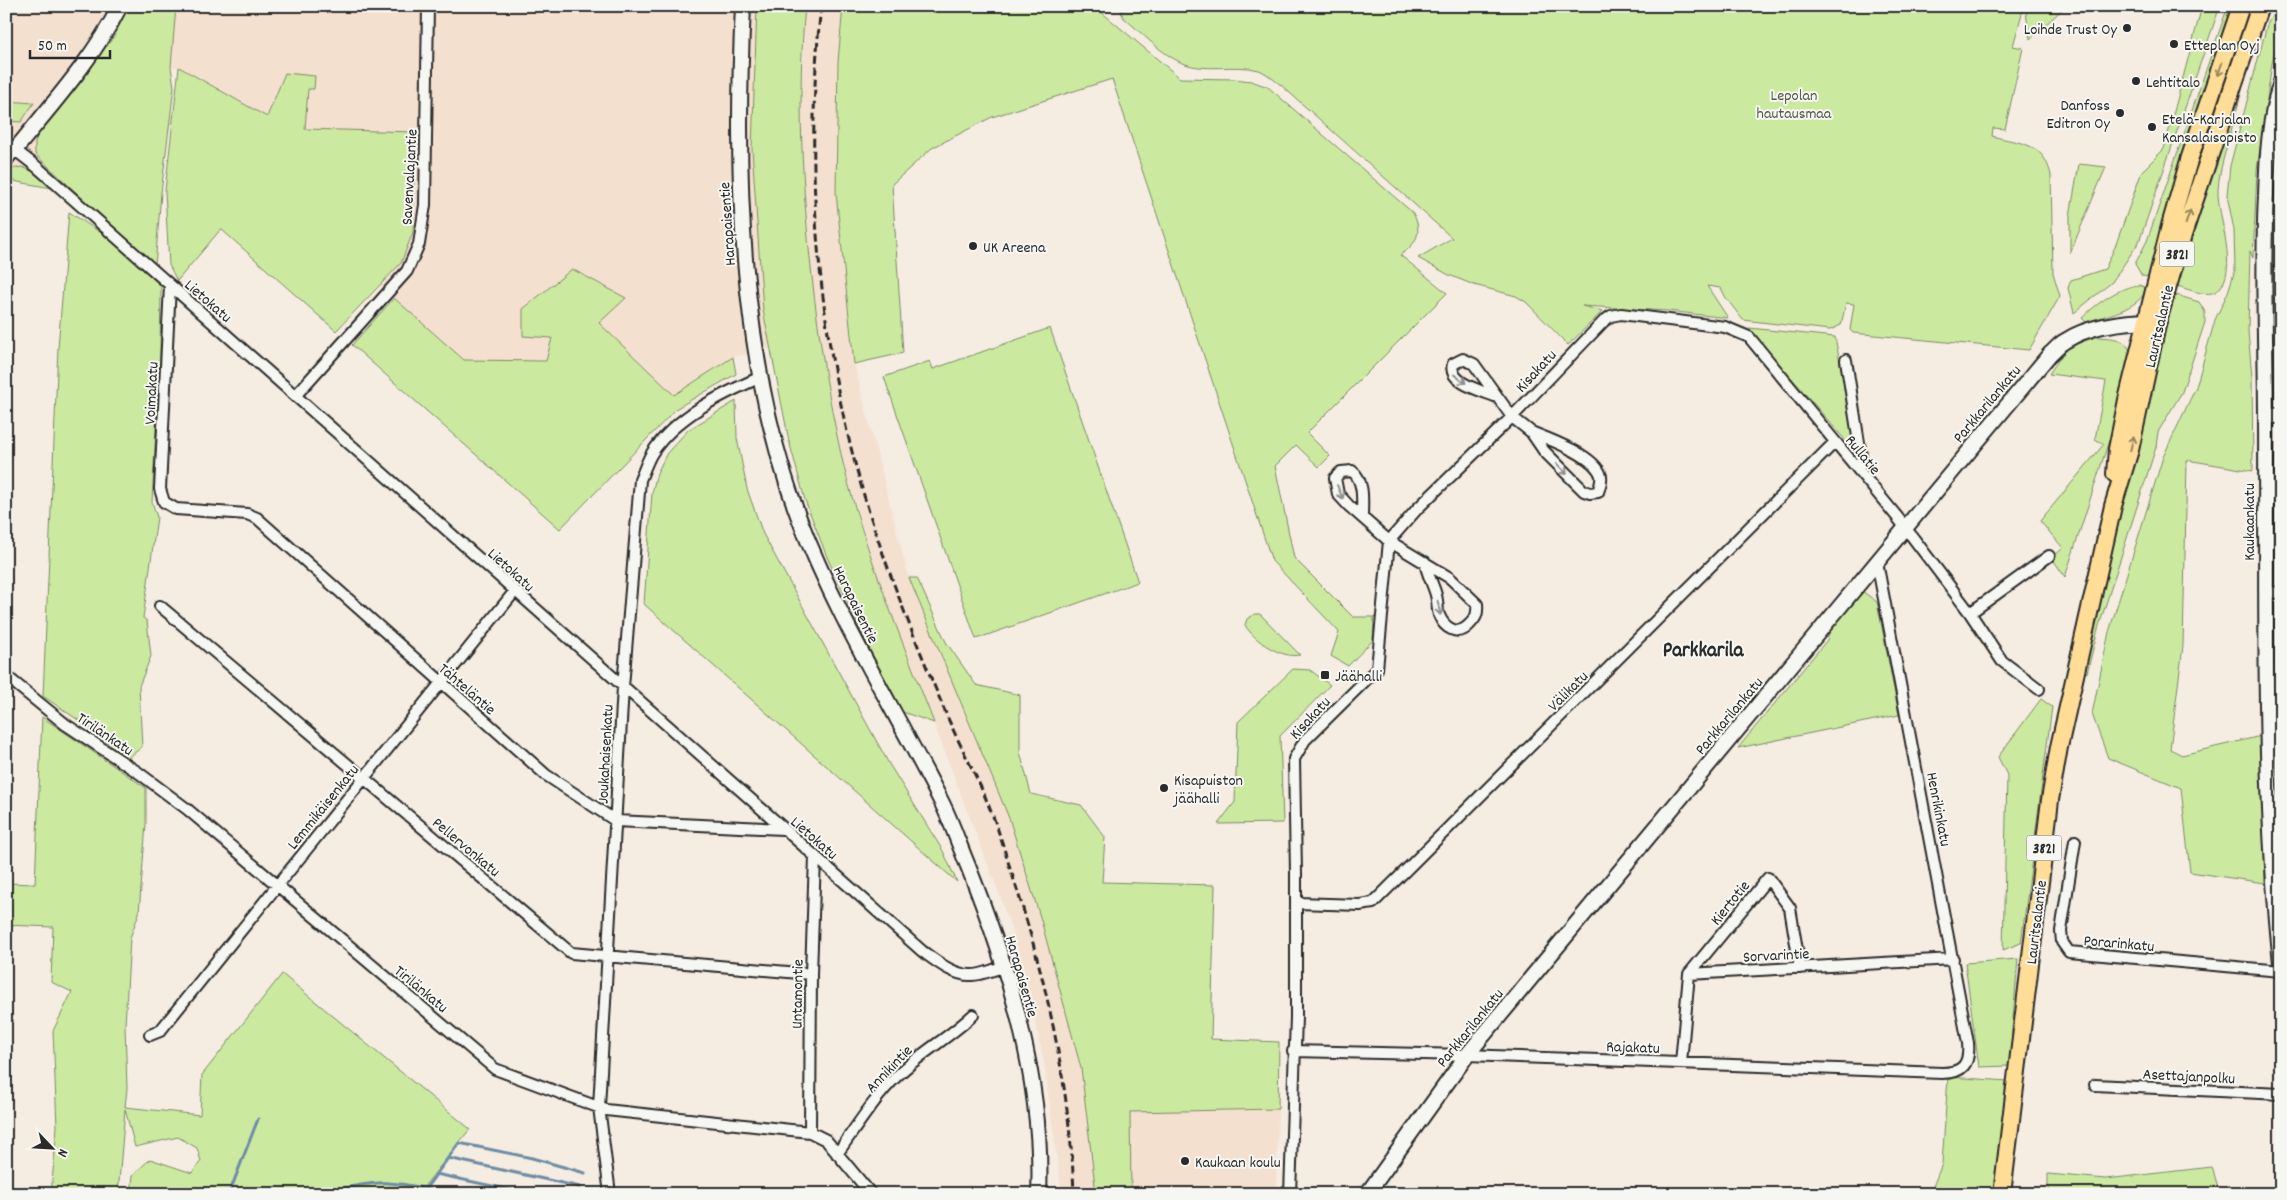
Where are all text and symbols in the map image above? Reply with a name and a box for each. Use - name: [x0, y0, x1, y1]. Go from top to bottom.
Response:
- place label: Loihde Trust Oy: [2024, 19, 2118, 42]
- marker: Loihde Trust Oy: [2121, 22, 2133, 34]
- scale bar: [30, 28, 110, 60]
- place label: Etteplan Oyj: [2184, 35, 2260, 58]
- text: 50 m: [38, 36, 67, 58]
- marker: Etteplan Oyj: [2168, 38, 2180, 50]
- one-way arrow: [2215, 61, 2224, 76]
- place label: Lehtitalo: [2146, 72, 2200, 95]
- marker: Lehtitalo: [2130, 75, 2142, 87]
- park label: Lepolan hautausmaa: [1757, 85, 1832, 126]
- place label: Danfoss Editron Oy: [2047, 95, 2111, 136]
- marker: Danfoss Editron Oy: [2114, 107, 2126, 119]
- place label: Etelä-Karjalan Kansalaisopisto: [2162, 109, 2257, 150]
- marker: Etelä-Karjalan Kansalaisopisto: [2146, 121, 2158, 133]
- street label: Savenvalajantie: [396, 129, 424, 226]
- street label: Harapaisentie: [714, 181, 743, 267]
- one-way arrow: [2184, 210, 2194, 226]
- place label: UK Areena: [983, 237, 1046, 260]
- marker: UK Areena: [967, 240, 979, 252]
- road number: 3821: [2160, 242, 2194, 266]
- street label: Lietokatu: [179, 275, 236, 329]
- street label: Lauritsalantie: [2140, 283, 2181, 370]
- street label: Kisakatu: [1511, 345, 1563, 398]
- street label: Parkkarilankatu: [1948, 360, 2028, 449]
- street label: Voimakatu: [139, 361, 166, 425]
- one-way arrow: [1453, 374, 1467, 384]
- street label: Rullatie: [1839, 431, 1885, 481]
- one-way arrow: [2127, 435, 2137, 451]
- one-way arrow: [1556, 463, 1568, 475]
- street label: Kaukaankatu: [2239, 483, 2262, 561]
- one-way arrow: [1335, 484, 1345, 499]
- street label: Lietokatu: [482, 543, 539, 598]
- street label: Harapaisentie: [826, 562, 883, 648]
- one-way arrow: [1434, 600, 1444, 616]
- district label: Parkkarila: [1663, 637, 1745, 667]
- street label: Tähteläntie: [433, 658, 500, 721]
- place label: Jäähalli: [1335, 666, 1382, 689]
- street label: Välikatu: [1543, 666, 1594, 717]
- marker: Jäähalli: [1319, 669, 1331, 681]
- street label: Parkkarilankatu: [1690, 672, 1770, 761]
- street label: Kisakatu: [1285, 692, 1337, 745]
- street label: Joukahaisenkatu: [592, 704, 621, 805]
- street label: Tirilänkatu: [72, 708, 138, 763]
- street label: Lemmikäisenkatu: [282, 760, 366, 855]
- place label: Kisapuiston jäähalli: [1172, 770, 1243, 811]
- street label: Henrikinkatu: [1919, 770, 1956, 849]
- marker: Kisapuiston jäähalli: [1158, 782, 1170, 794]
- street label: Pellervonkatu: [426, 812, 505, 883]
- street label: Lietokatu: [785, 812, 842, 866]
- road number: 3821: [2026, 836, 2062, 860]
- street label: Kiertotie: [1706, 876, 1756, 931]
- street label: Lauritsalantie: [2021, 879, 2054, 966]
- street label: Porarinkatu: [2082, 930, 2155, 959]
- street label: Harapaisentie: [998, 933, 1043, 1020]
- street label: Sorvarintie: [1742, 943, 1810, 970]
- street label: Untamontie: [786, 959, 811, 1029]
- street label: Tirilänkatu: [388, 960, 452, 1019]
- street label: Parkkarilankatu: [1432, 984, 1510, 1073]
- street label: Rajakatu: [1606, 1036, 1660, 1061]
- street label: Annikintie: [861, 1040, 919, 1099]
- street label: Asettajanpolku: [2142, 1064, 2236, 1091]
- north arrow: [28, 1122, 78, 1172]
- text: N: [51, 1145, 72, 1160]
- place label: Kaukaan koulu: [1195, 1152, 1281, 1175]
- marker: Kaukaan koulu: [1179, 1155, 1191, 1167]

